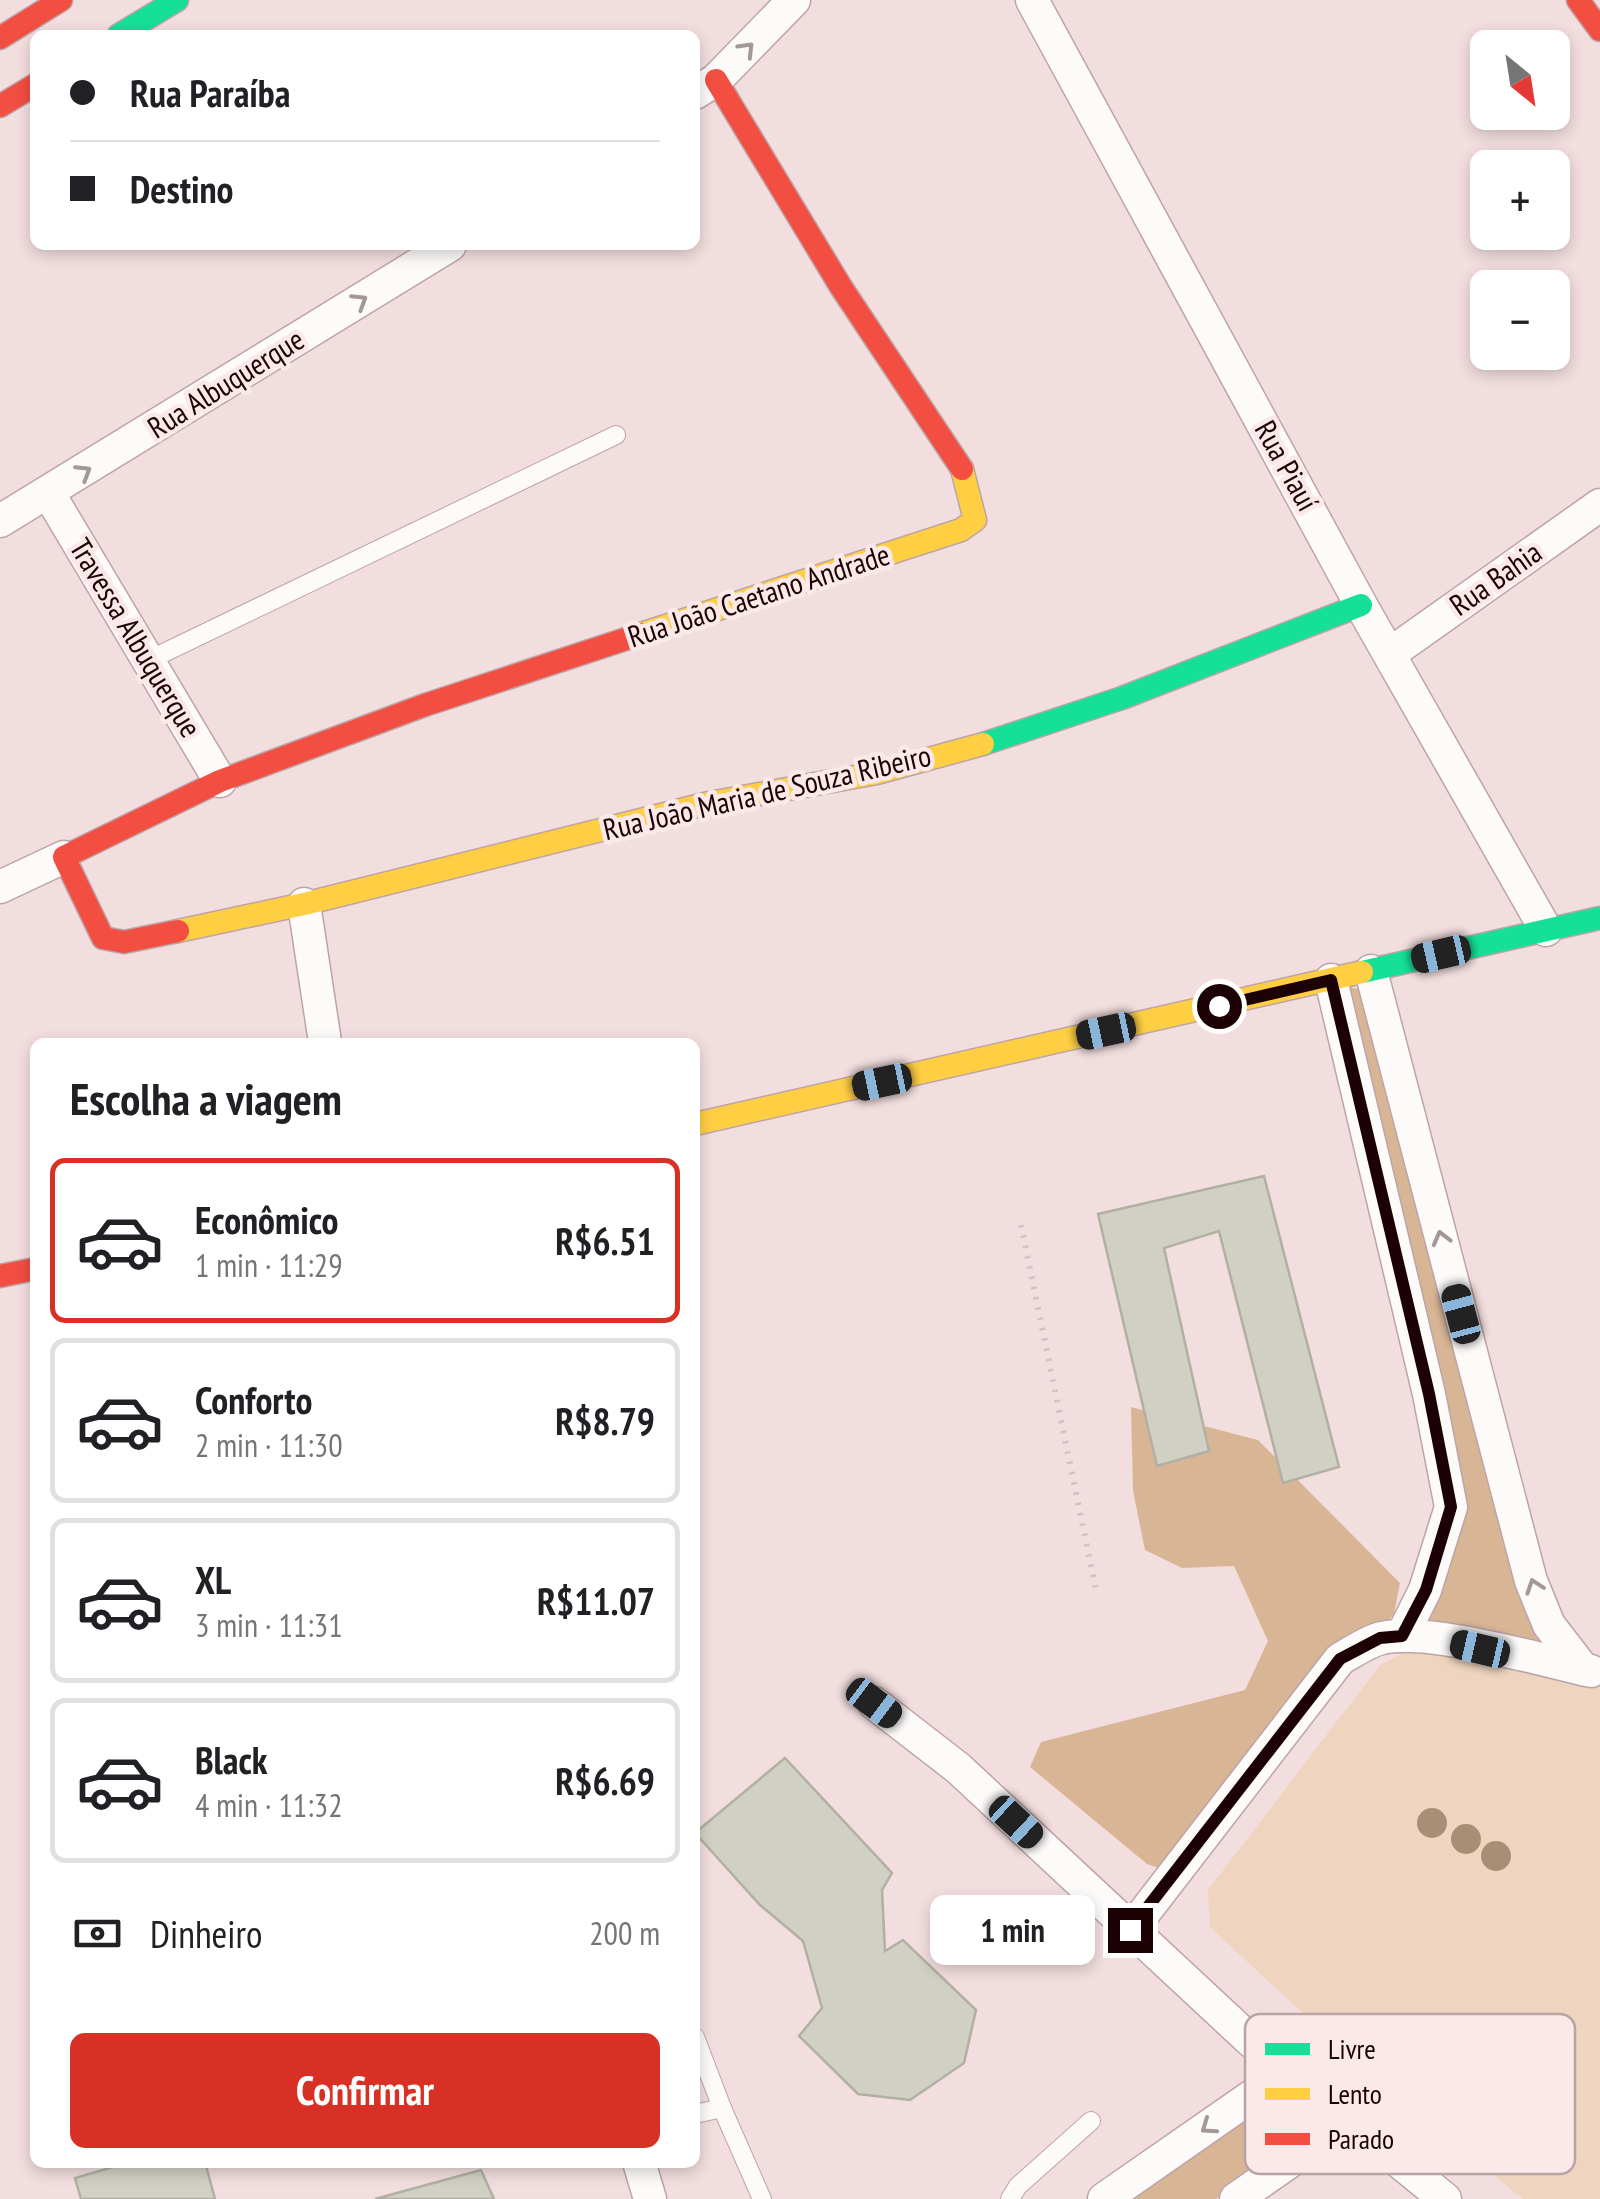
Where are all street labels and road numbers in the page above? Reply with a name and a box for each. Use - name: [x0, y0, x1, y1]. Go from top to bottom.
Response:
- street label: Rua Albuquerque: [140, 319, 311, 446]
- street label: Rua Piauí: [1247, 413, 1328, 518]
- street label: Travessa Albuquerque: [62, 531, 211, 744]
- street label: Rua Bahia: [1442, 532, 1549, 623]
- street label: Rua João Caetano Andrade: [623, 534, 894, 655]
- street label: Rua João Maria de Souza Ribeiro: [599, 735, 934, 848]

